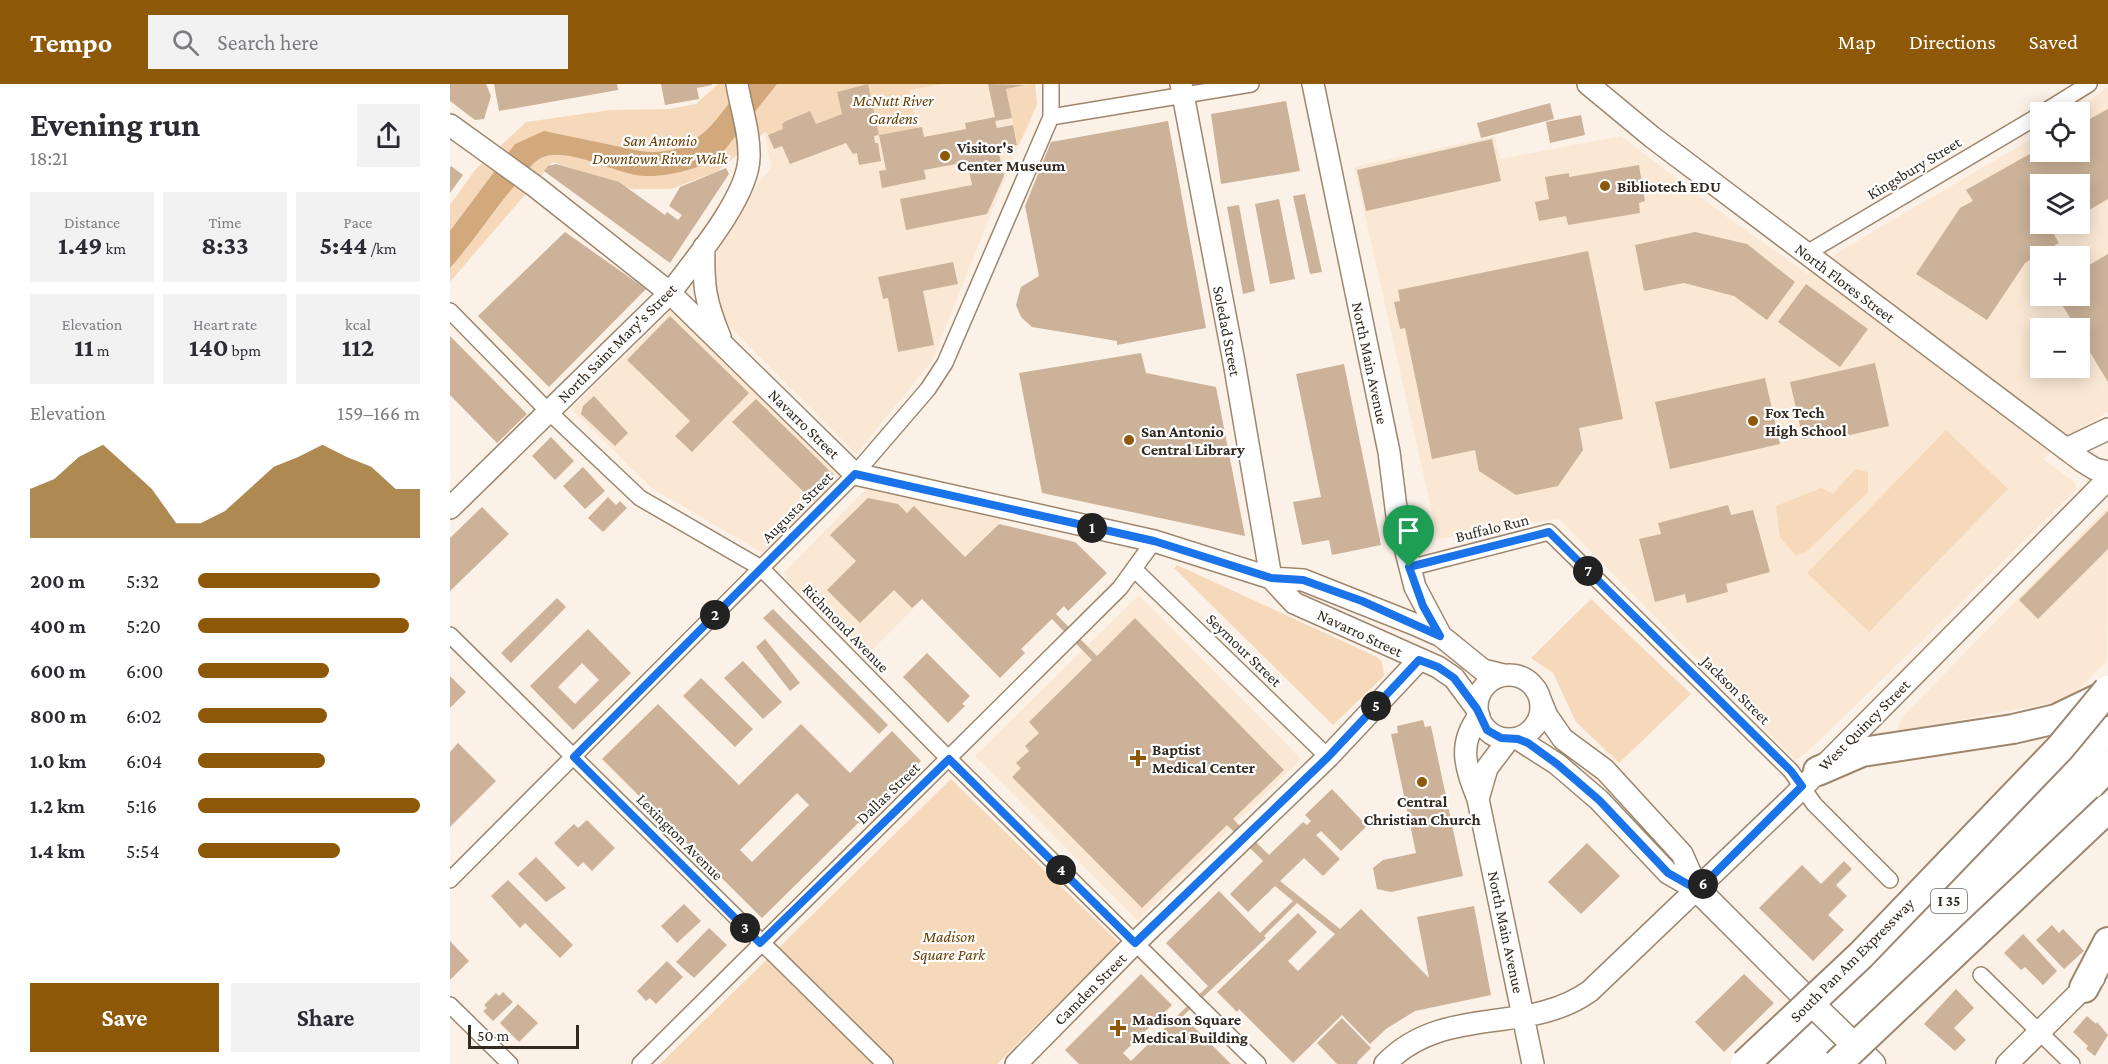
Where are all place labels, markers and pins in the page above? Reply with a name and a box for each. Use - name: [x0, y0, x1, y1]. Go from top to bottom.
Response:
- place label: Visitor's Center Museum: [956, 139, 1066, 174]
- marker: Visitor's Center Museum: [938, 149, 952, 163]
- place label: Bibliotech EDU: [1617, 178, 1721, 195]
- marker: Bibliotech EDU: [1598, 179, 1612, 193]
- place label: Fox Tech High School: [1765, 404, 1847, 439]
- marker: Fox Tech High School: [1746, 414, 1760, 428]
- place label: San Antonio Central Library: [1141, 423, 1245, 458]
- marker: San Antonio Central Library: [1122, 433, 1136, 447]
- pin: [1383, 505, 1434, 567]
- pin: 1: [1077, 513, 1107, 543]
- pin: 7: [1573, 556, 1603, 586]
- pin: 2: [700, 600, 730, 630]
- pin: 5: [1361, 691, 1391, 721]
- place label: Baptist Medical Center: [1152, 741, 1256, 776]
- marker: Baptist Medical Center: [1129, 749, 1147, 767]
- marker: Central Christian Church: [1415, 775, 1429, 789]
- place label: Central Christian Church: [1363, 793, 1481, 828]
- pin: 4: [1046, 855, 1076, 885]
- pin: 6: [1688, 869, 1718, 899]
- pin: 3: [730, 913, 760, 943]
- place label: Madison Square Medical Building: [1132, 1011, 1248, 1046]
- marker: Madison Square Medical Building: [1109, 1019, 1127, 1037]

